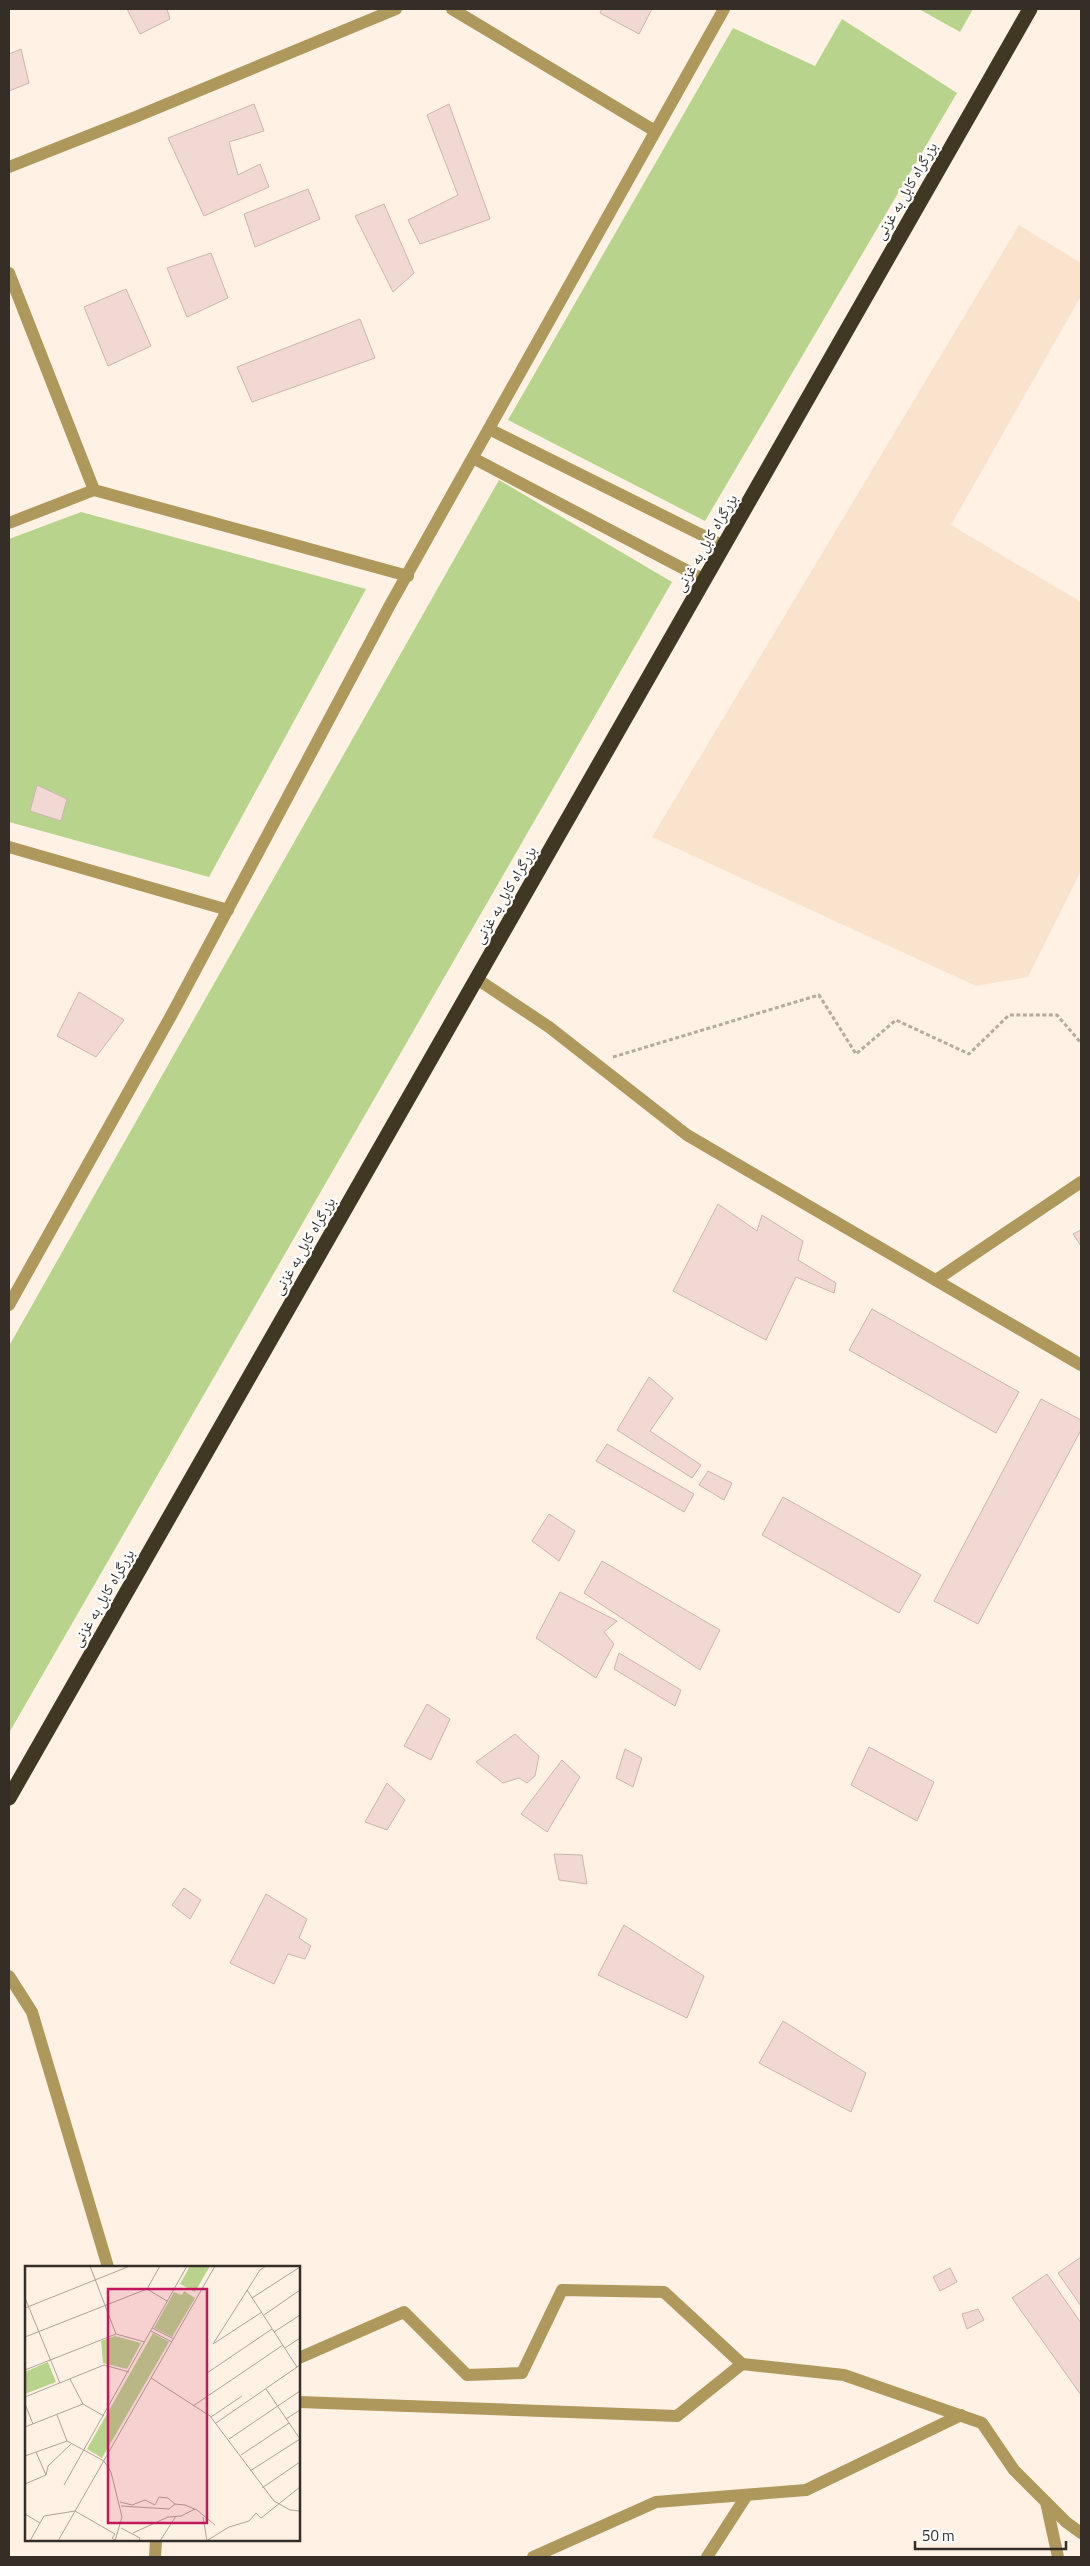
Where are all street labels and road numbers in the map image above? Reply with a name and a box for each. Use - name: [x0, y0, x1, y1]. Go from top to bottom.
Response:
- street label: بزرگراه کابل به غزنی: [868, 137, 943, 244]
- street label: بزرگراه کابل به غزنی: [668, 489, 743, 596]
- street label: بزرگراه کابل به غزنی: [467, 841, 542, 948]
- street label: بزرگراه کابل به غزنی: [266, 1192, 341, 1299]
- street label: بزرگراه کابل به غزنی: [65, 1544, 140, 1651]

